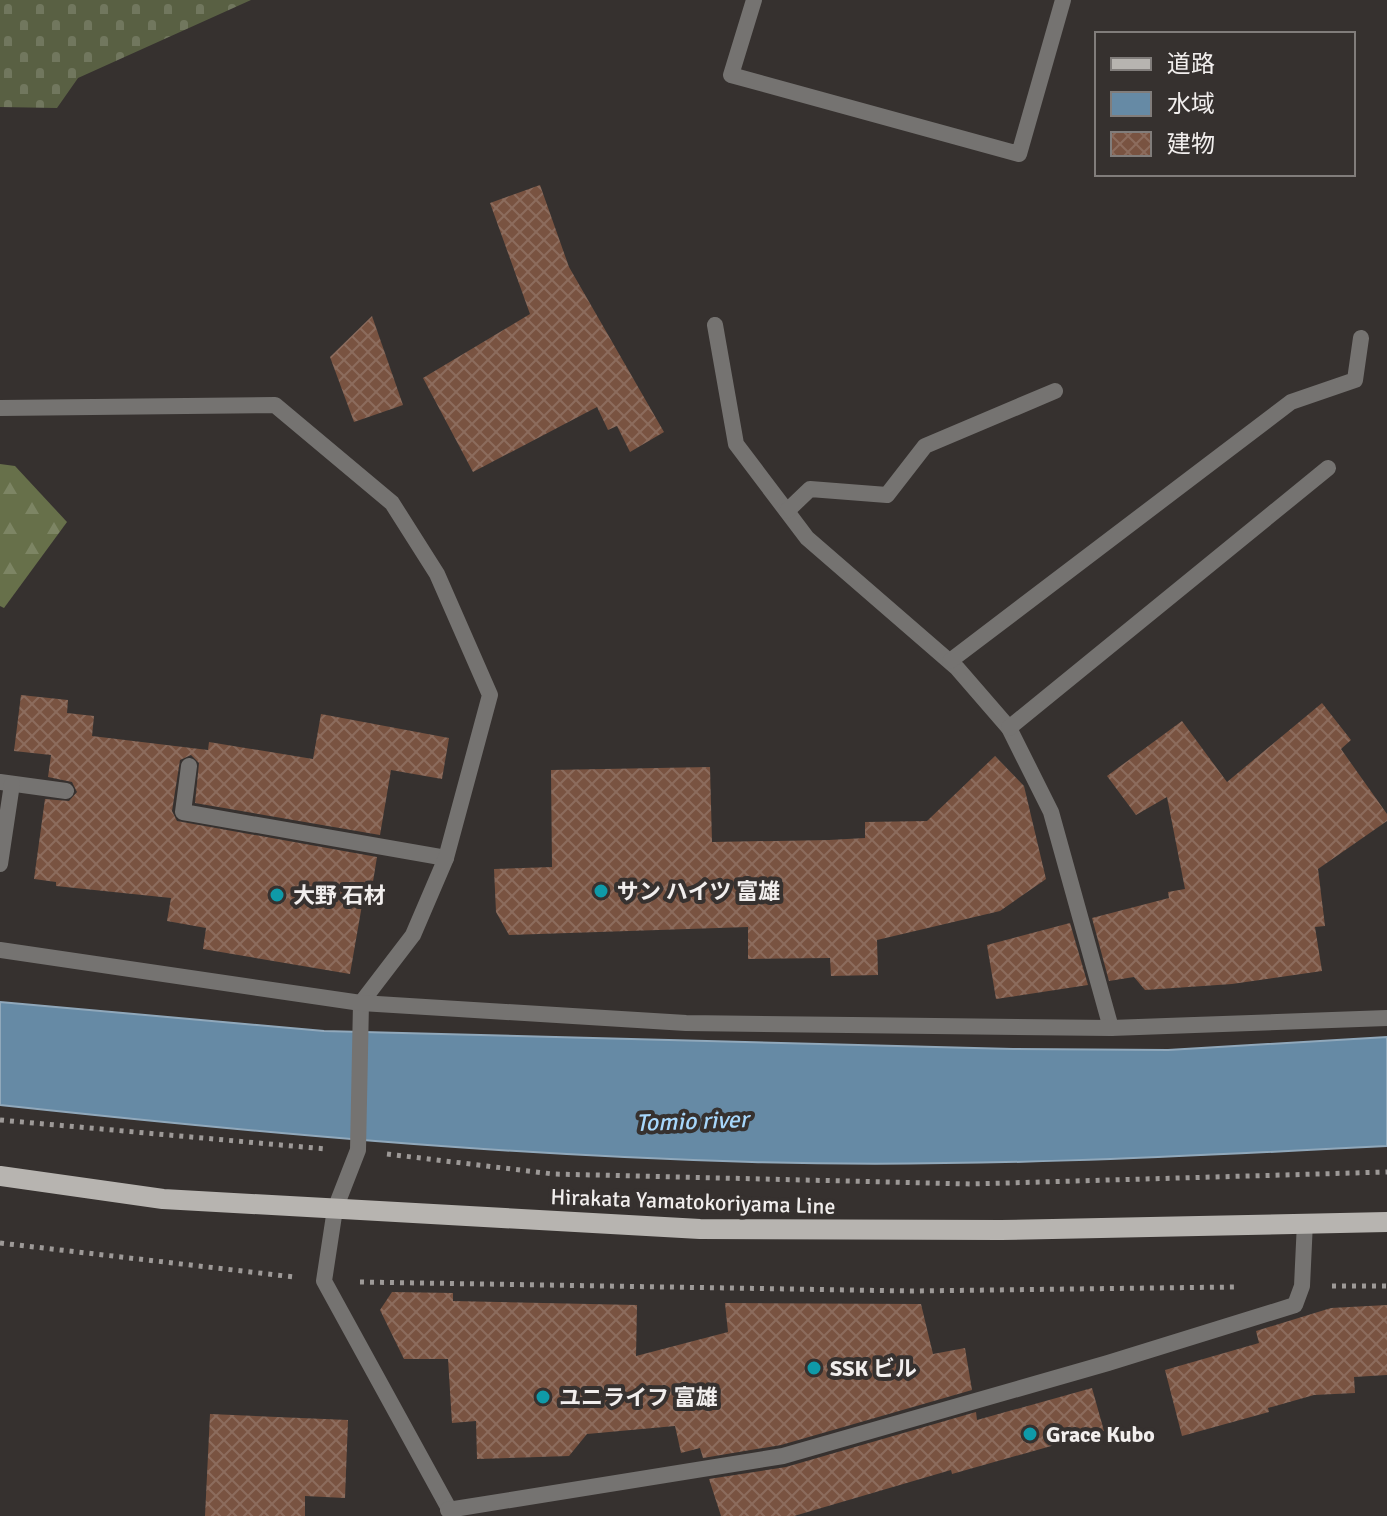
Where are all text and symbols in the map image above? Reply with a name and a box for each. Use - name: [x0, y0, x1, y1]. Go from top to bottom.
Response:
- legend: [1095, 32, 1355, 176]
- text: 道路: [1167, 49, 1215, 79]
- text: 水域: [1167, 89, 1215, 119]
- text: 建物: [1167, 129, 1215, 159]
- place label: サン ハイツ 富雄: [617, 878, 780, 905]
- place label: 大野 石材: [293, 882, 386, 909]
- marker: サン ハイツ 富雄: [592, 882, 610, 900]
- marker: 大野 石材: [268, 886, 286, 904]
- water label: Tomio river: [635, 1104, 752, 1138]
- street label: Hirakata Yamatokoriyama Line: [550, 1183, 836, 1220]
- place label: SSK ビル: [830, 1355, 917, 1382]
- marker: SSK ビル: [805, 1359, 823, 1377]
- place label: ユニライフ 富雄: [559, 1384, 718, 1411]
- marker: ユニライフ 富雄: [534, 1388, 552, 1406]
- place label: Grace Kubo: [1046, 1421, 1155, 1448]
- marker: Grace Kubo: [1021, 1425, 1039, 1443]

